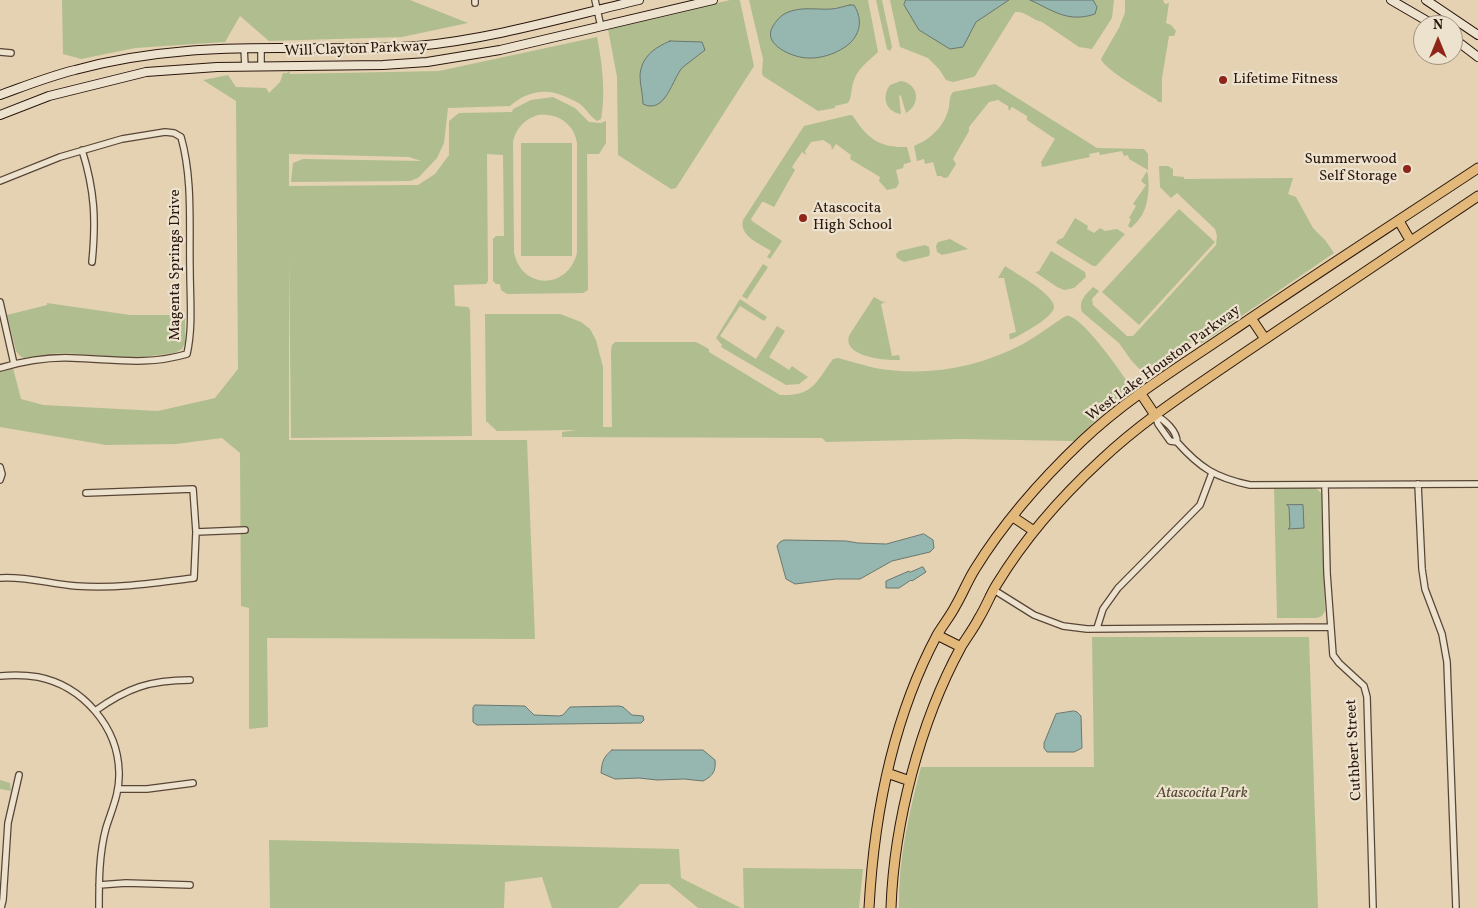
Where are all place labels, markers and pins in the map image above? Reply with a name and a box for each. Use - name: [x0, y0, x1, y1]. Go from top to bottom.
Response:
- place label: Lifetime Fitness: [1233, 71, 1338, 89]
- marker: Lifetime Fitness: [1217, 74, 1229, 86]
- place label: Summerwood Self Storage: [1304, 151, 1397, 186]
- marker: Summerwood Self Storage: [1401, 163, 1413, 175]
- place label: Atascocita High School: [813, 200, 892, 235]
- marker: Atascocita High School: [797, 212, 809, 224]

